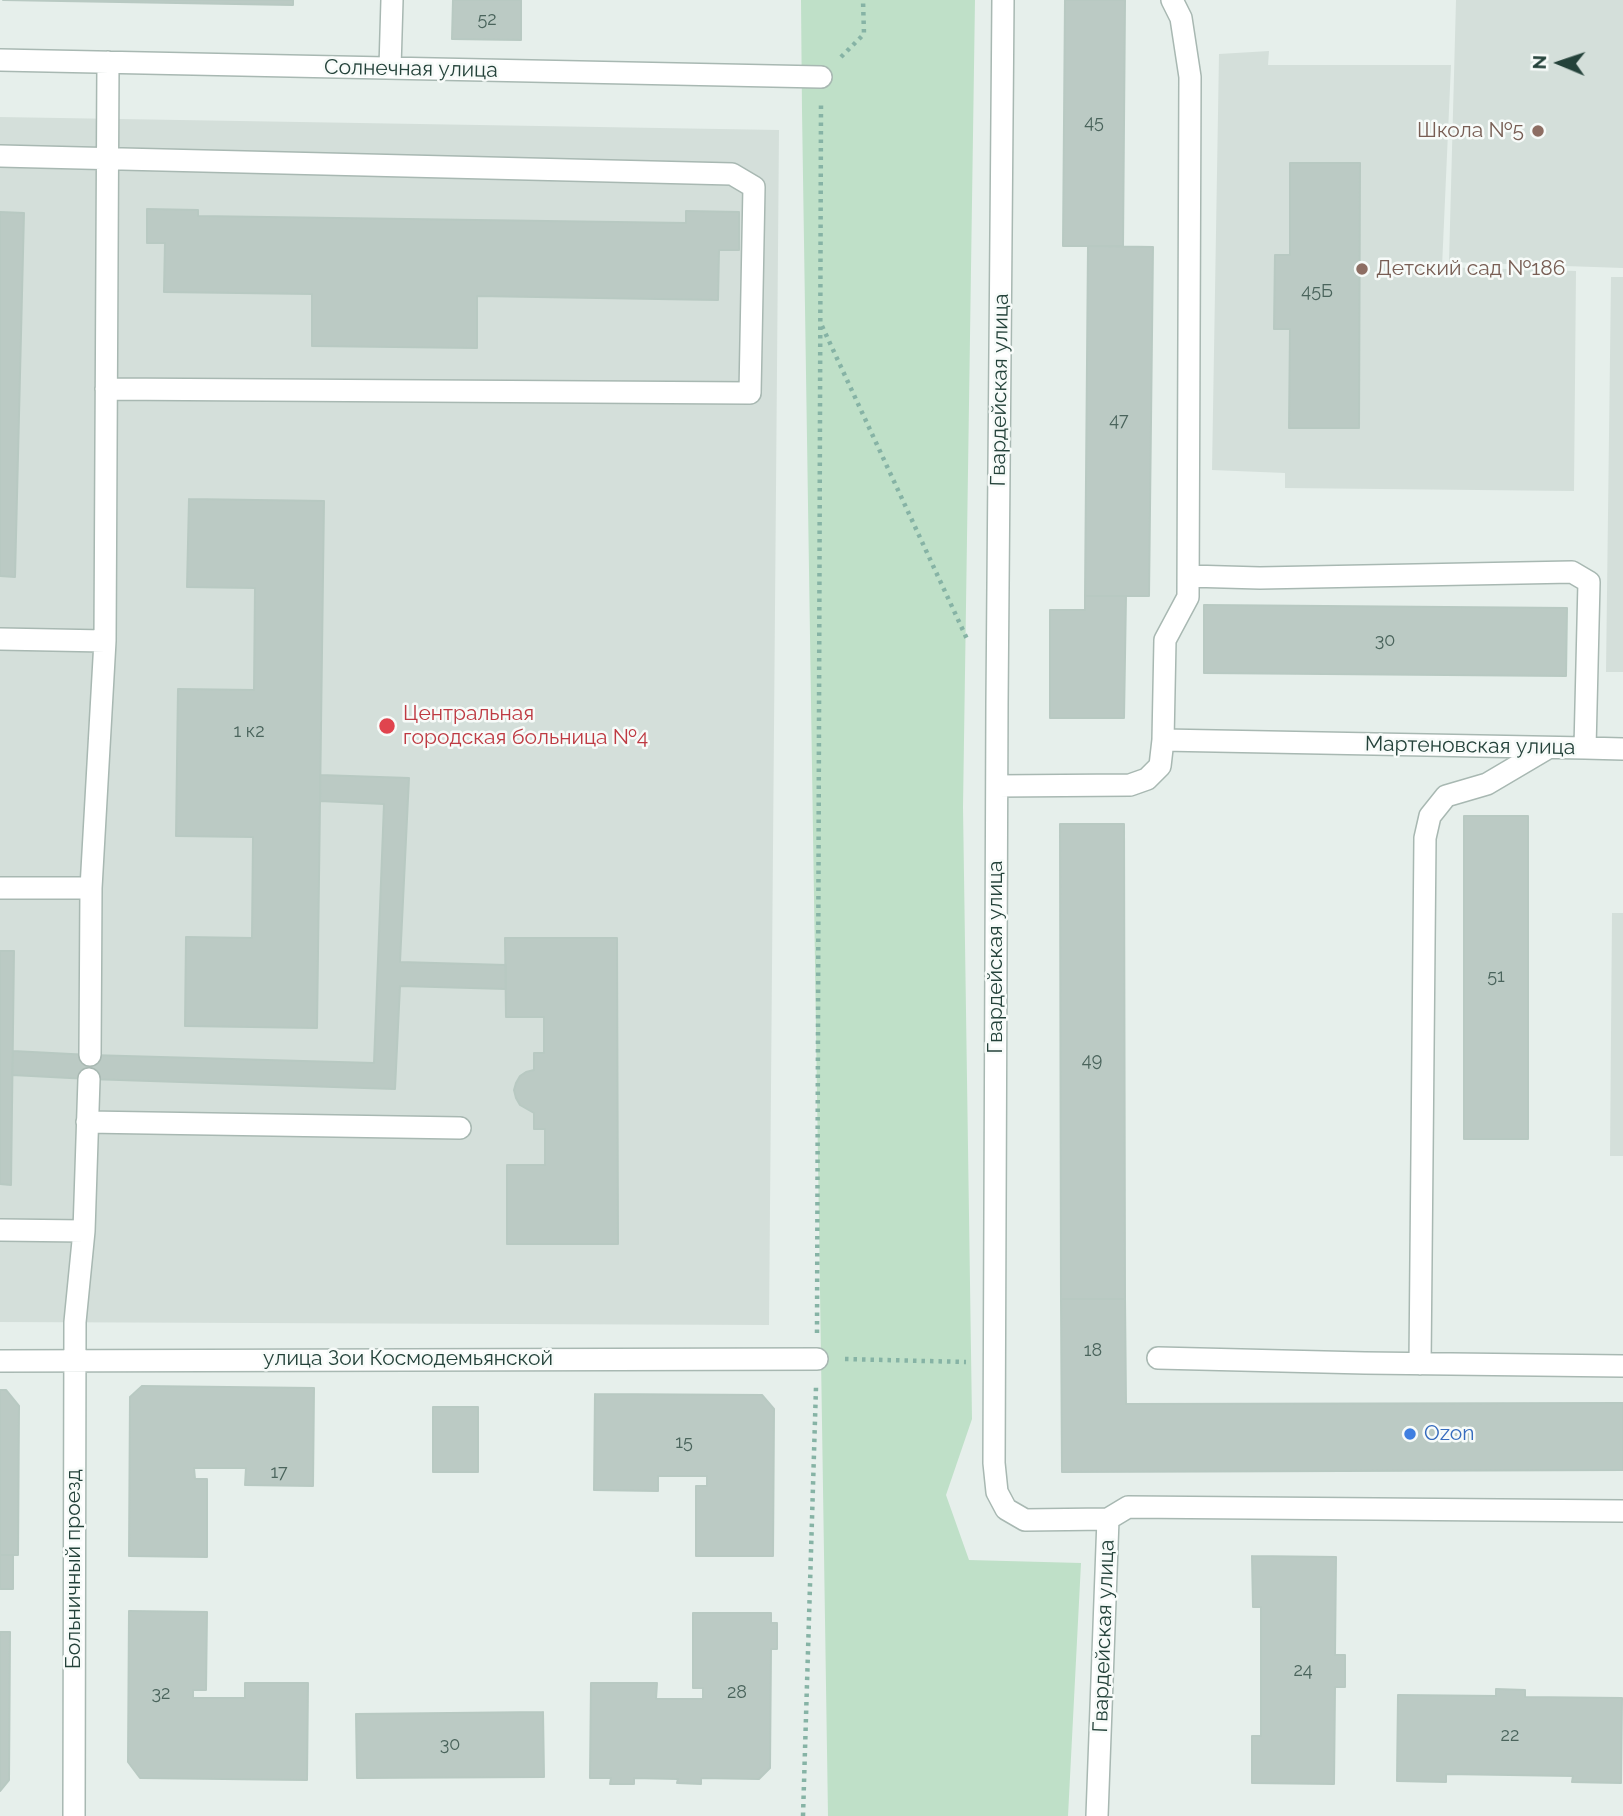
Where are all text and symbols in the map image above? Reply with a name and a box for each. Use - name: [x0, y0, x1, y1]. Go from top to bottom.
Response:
- house number: 52: [477, 9, 497, 31]
- north arrow: [1525, 28, 1595, 98]
- street label: Солнечная улица: [324, 55, 498, 83]
- text: N: [1528, 55, 1550, 70]
- house number: 45: [1084, 112, 1104, 134]
- place label: Школа №5: [1417, 118, 1524, 144]
- marker: Школа №5: [1530, 123, 1546, 139]
- place label: Детский сад №186: [1376, 256, 1565, 282]
- marker: Детский сад №186: [1354, 261, 1370, 277]
- house number: 45Б: [1301, 281, 1333, 303]
- street label: Гвардейская улица: [986, 293, 1014, 487]
- house number: 47: [1109, 410, 1129, 432]
- house number: 30: [1375, 630, 1395, 652]
- place label: Центральная городская больница №4: [403, 701, 648, 751]
- marker: Центральная городская больница №4: [377, 716, 397, 736]
- house number: 1 к2: [233, 721, 265, 743]
- street label: Мартеновская улица: [1365, 732, 1575, 760]
- street label: Гвардейская улица: [983, 861, 1009, 1053]
- house number: 51: [1487, 966, 1505, 988]
- house number: 49: [1082, 1050, 1102, 1072]
- house number: 18: [1084, 1340, 1102, 1362]
- street label: улица Зои Космодемьянской: [263, 1346, 553, 1372]
- place label: Ozon: [1424, 1421, 1475, 1447]
- marker: Ozon: [1402, 1426, 1418, 1442]
- house number: 15: [675, 1432, 693, 1454]
- house number: 17: [270, 1462, 288, 1484]
- street label: Больничный проезд: [61, 1469, 87, 1669]
- street label: Гвардейская улица: [1088, 1539, 1120, 1733]
- house number: 24: [1293, 1660, 1313, 1682]
- house number: 28: [727, 1682, 747, 1704]
- house number: 32: [152, 1683, 170, 1705]
- house number: 22: [1501, 1725, 1519, 1747]
- house number: 30: [440, 1734, 460, 1756]

